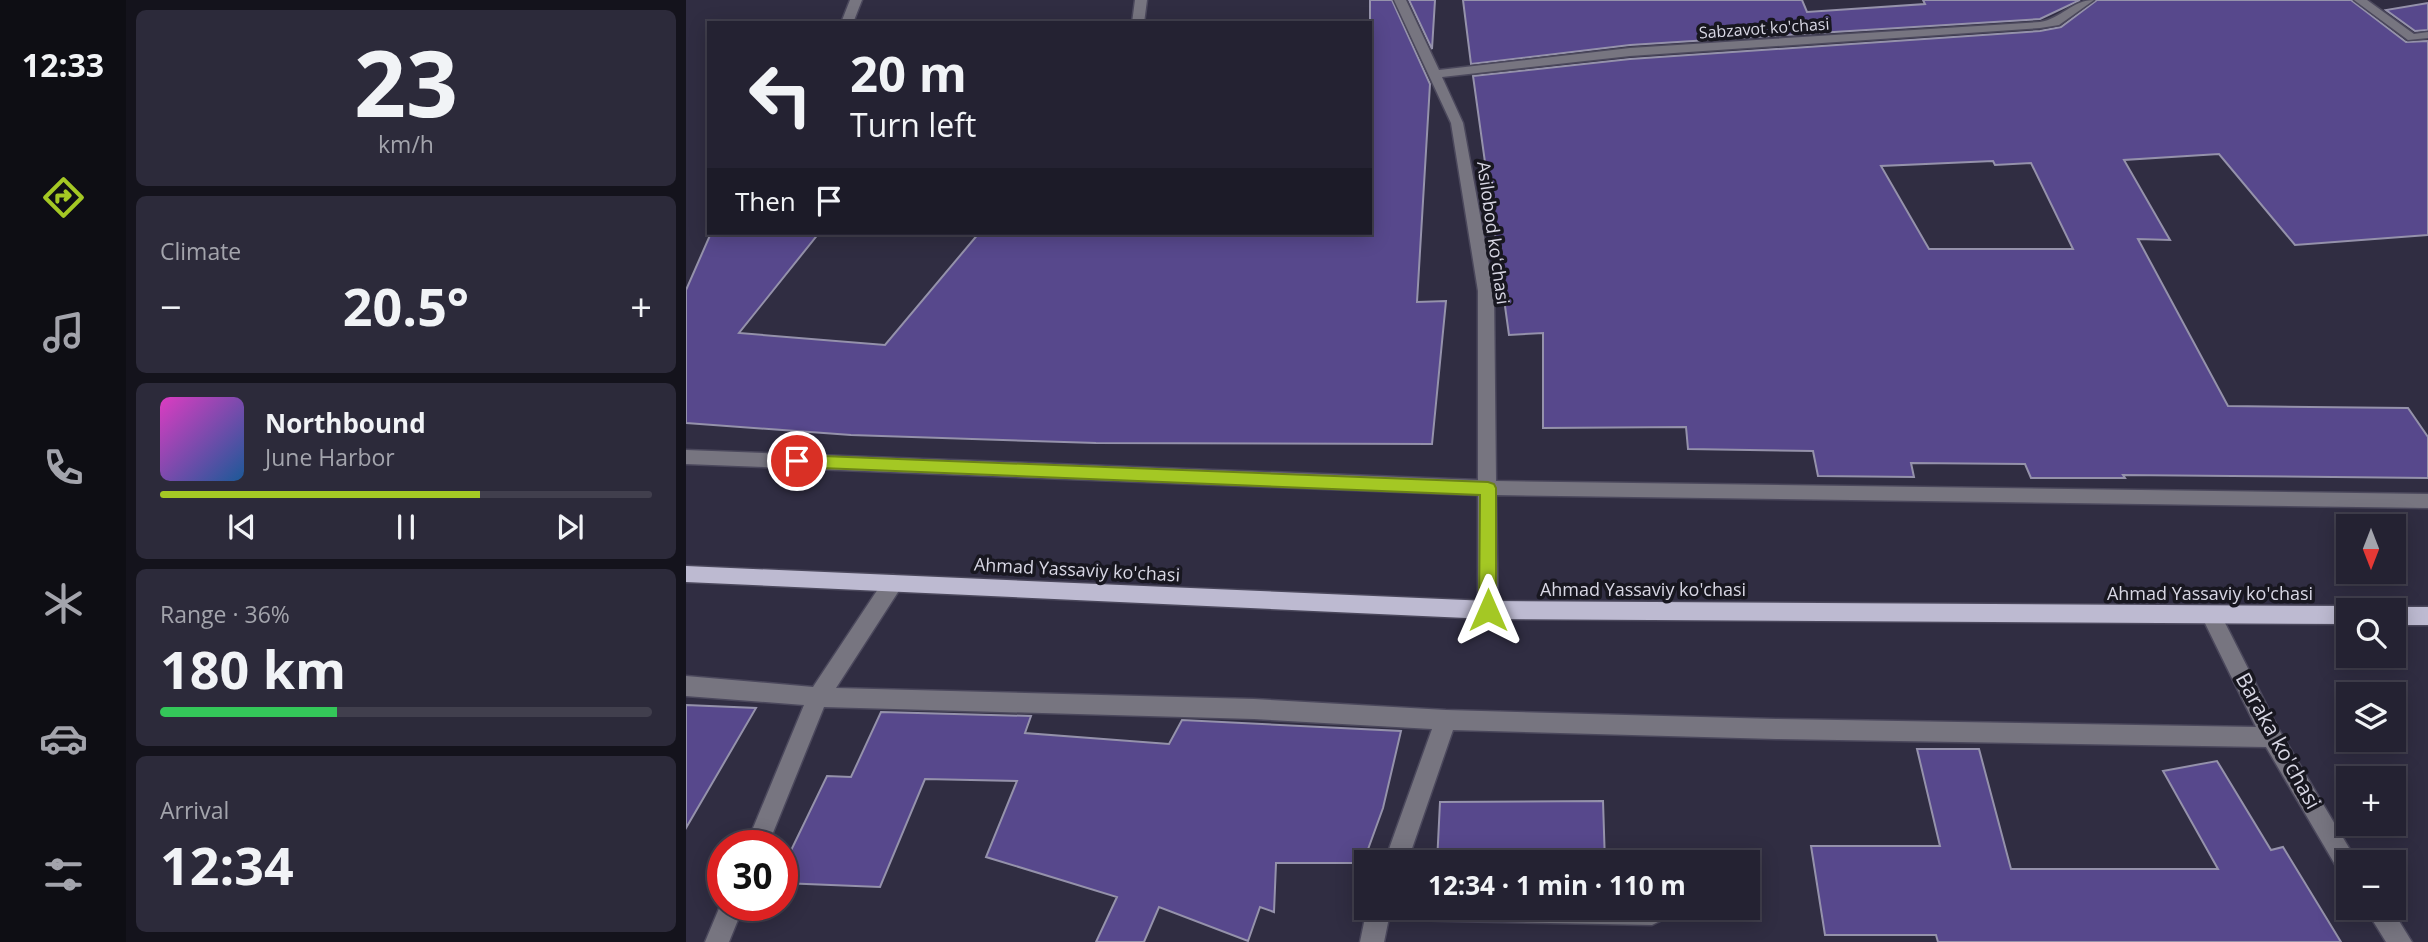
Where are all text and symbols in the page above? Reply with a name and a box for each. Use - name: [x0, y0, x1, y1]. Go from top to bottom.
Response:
- street label: Sabzavot ko'chasi: [1698, 12, 1830, 44]
- text: 23: [354, 20, 458, 144]
- text: 20 m: [850, 40, 967, 106]
- text: 12:33: [22, 43, 104, 86]
- icon: left: [735, 49, 826, 140]
- text: Turn left: [850, 103, 976, 146]
- text: km/h: [378, 128, 434, 160]
- street label: Asilobod koʻchasi: [1472, 160, 1516, 306]
- icon: directions: [39, 173, 88, 222]
- icon: arrive: [810, 182, 848, 220]
- text: Then: [735, 183, 796, 219]
- text: Climate: [160, 235, 241, 267]
- text: 20.5°: [343, 270, 469, 341]
- text: −: [160, 280, 182, 332]
- text: +: [630, 280, 652, 332]
- icon: music: [39, 308, 88, 357]
- text: Northbound: [265, 405, 426, 441]
- pin: [767, 431, 827, 491]
- text: June Harbor: [265, 441, 395, 473]
- icon: arrive: [778, 442, 816, 480]
- icon: phone: [39, 443, 88, 492]
- icon: previous: [223, 508, 261, 546]
- icon: pause: [387, 508, 425, 546]
- icon: next: [551, 508, 589, 546]
- north arrow: [2336, 514, 2406, 584]
- map controls: [2336, 514, 2406, 920]
- street label: Ahmad Yassaviy ko'chasi: [973, 552, 1181, 586]
- position arrow: [1451, 573, 1525, 647]
- street label: Ahmad Yassaviy ko'chasi: [1540, 577, 1746, 601]
- icon: climate: [39, 579, 88, 628]
- street label: Ahmad Yassaviy ko'chasi: [2107, 581, 2313, 605]
- text: Range · 36%: [160, 598, 290, 630]
- button: search: [2336, 598, 2406, 668]
- text: 180 km: [160, 633, 346, 704]
- street label: Baraka ko'chasi: [2230, 667, 2328, 814]
- button: layers: [2336, 682, 2406, 752]
- icon: car: [39, 714, 88, 763]
- button: +: [2336, 766, 2406, 836]
- text: Arrival: [160, 794, 229, 826]
- text: 12:34: [160, 829, 294, 900]
- speed limit sign: 30: [707, 830, 798, 921]
- icon: filters: [39, 850, 88, 899]
- button: −: [2336, 850, 2406, 920]
- text: 12:34 · 1 min · 110 m: [1428, 867, 1686, 903]

